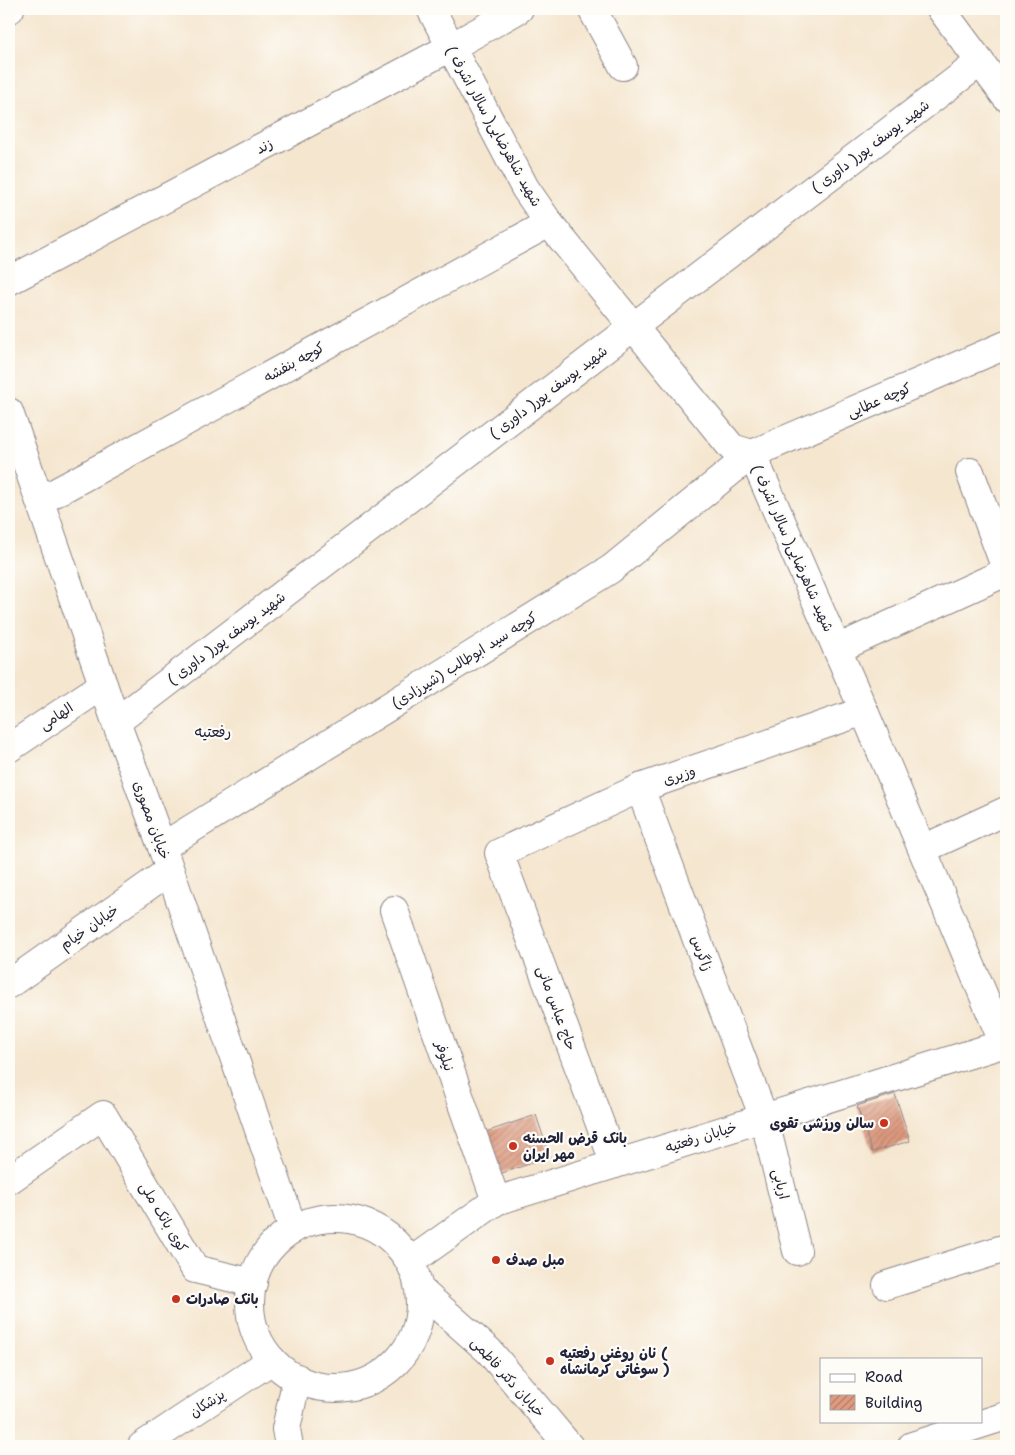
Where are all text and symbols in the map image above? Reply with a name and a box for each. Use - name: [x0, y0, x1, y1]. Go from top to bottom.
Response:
- street label: شهید شاهرضایی( سالار اشرف ): [442, 42, 546, 210]
- street label: شهید یوسف پور( داوری ): [807, 96, 933, 197]
- street label: زند: [252, 134, 276, 158]
- street label: کوچه بنفشه: [260, 338, 328, 387]
- street label: شهید یوسف پور( داوری ): [485, 342, 611, 443]
- street label: کوچه عطایی: [844, 379, 914, 422]
- street label: شهید شاهرضایی( سالار اشرف ): [748, 462, 838, 634]
- street label: شهید یوسف پور( داوری ): [163, 588, 289, 689]
- street label: کوچه سید ابوطالب (شیرزادی): [388, 608, 541, 713]
- street label: الهامی: [36, 698, 76, 734]
- district label: رفعتیه: [195, 722, 231, 742]
- street label: وزیری: [660, 761, 698, 789]
- street label: خیابان مصوری: [129, 778, 175, 862]
- street label: خیابان خیام: [56, 900, 123, 955]
- street label: زاگرس: [687, 933, 717, 973]
- street label: حاج عباس مانی: [532, 963, 581, 1053]
- street label: نیلوفر: [430, 1038, 458, 1074]
- place label: سالن ورزشی تقوی: [770, 1114, 874, 1133]
- marker: سالن ورزشی تقوی: [878, 1117, 890, 1129]
- street label: خیابان رفعتیه: [663, 1118, 739, 1156]
- place label: بانک قرض الحسنه مهر ایران: [523, 1129, 627, 1163]
- marker: بانک قرض الحسنه مهر ایران: [507, 1140, 519, 1152]
- street label: اربابی: [769, 1167, 793, 1201]
- street label: کوی بانک ملی: [136, 1178, 192, 1256]
- place label: مبل صدف: [506, 1251, 565, 1269]
- marker: مبل صدف: [490, 1254, 502, 1266]
- place label: بانک صادرات: [186, 1290, 259, 1308]
- marker: بانک صادرات: [170, 1293, 182, 1305]
- street label: خیابان دکتر فاطمی: [467, 1333, 549, 1421]
- place label: نان روغنی رفعتیه ( سوغاتی کرمانشاه ): [560, 1344, 670, 1379]
- marker: نان روغنی رفعتیه ( سوغاتی کرمانشاه ): [544, 1355, 556, 1367]
- legend: [820, 1358, 982, 1422]
- text: Road: [865, 1367, 903, 1387]
- street label: پزشکان: [186, 1385, 229, 1422]
- text: Building: [865, 1393, 922, 1413]

